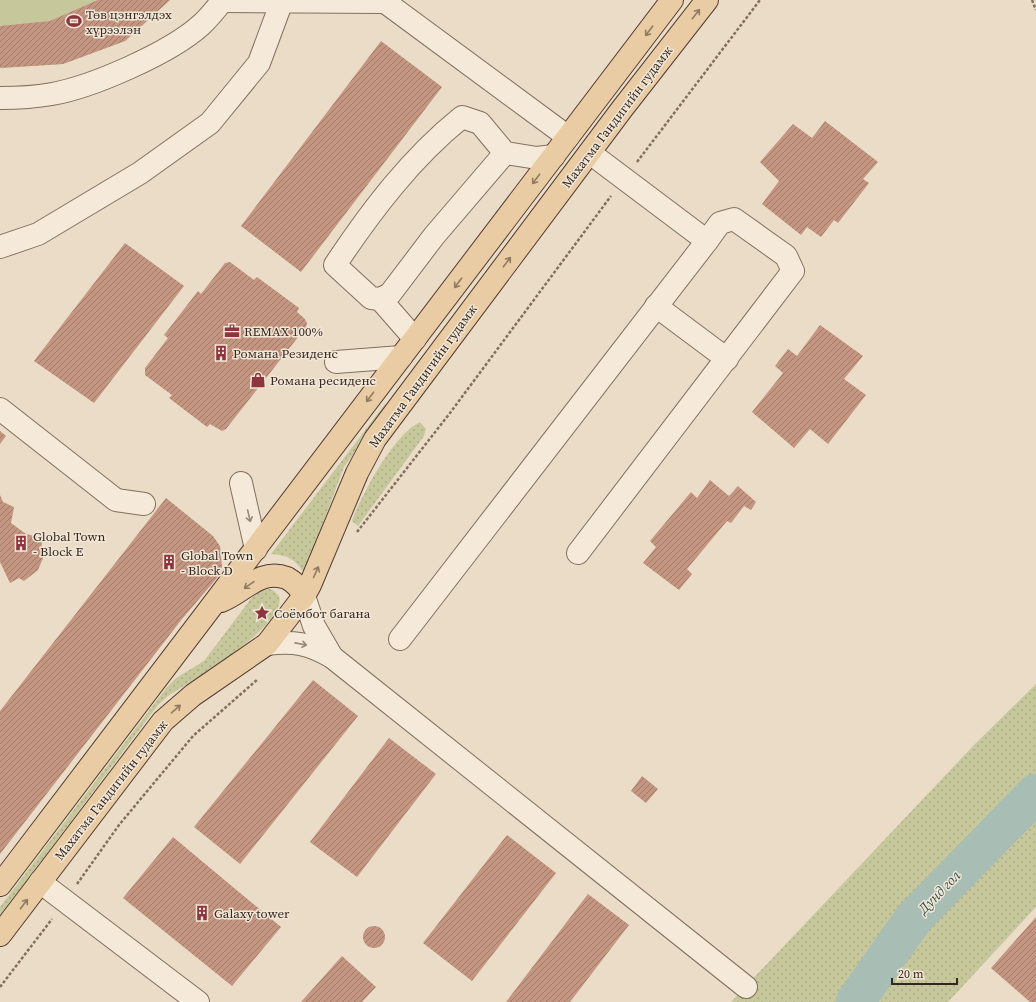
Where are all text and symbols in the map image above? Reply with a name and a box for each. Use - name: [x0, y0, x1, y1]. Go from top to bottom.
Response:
- place label: Төв цэнгэлдэх хүрээлэн: [86, 6, 172, 38]
- one-way arrow: [692, 8, 700, 19]
- sports icon: Төв цэнгэлдэх хүрээлэн: [65, 12, 83, 30]
- one-way arrow: [645, 25, 653, 36]
- street label: Махатма Гандигийн гудамж: [558, 42, 676, 191]
- one-way arrow: [532, 174, 540, 185]
- one-way arrow: [503, 257, 512, 268]
- one-way arrow: [453, 277, 462, 288]
- street label: Махатма Гандигийн гудамж: [365, 301, 481, 451]
- office icon: REMAX 100%: [223, 322, 241, 340]
- place label: REMAX 100%: [244, 323, 323, 340]
- building icon: Романа Резиденс: [212, 344, 230, 362]
- place label: Романа Резиденс: [233, 345, 338, 362]
- shop icon: Романа ресиденс: [249, 371, 267, 389]
- place label: Романа ресиденс: [270, 372, 376, 389]
- one-way arrow: [366, 392, 375, 403]
- one-way arrow: [245, 509, 253, 522]
- place label: Global Town - Block E: [33, 528, 106, 560]
- building icon: Global Town - Block E: [12, 534, 30, 552]
- place label: Global Town - Block D: [181, 547, 254, 579]
- building icon: Global Town - Block D: [160, 553, 178, 571]
- one-way arrow: [313, 566, 320, 578]
- one-way arrow: [243, 581, 254, 589]
- place icon: Соёмбот багана: [253, 604, 271, 622]
- place label: Соёмбот багана: [274, 605, 371, 622]
- one-way arrow: [294, 640, 307, 648]
- one-way arrow: [170, 705, 181, 714]
- street label: Махатма Гандигийн гудамж: [51, 716, 171, 864]
- water label: Дунд гол: [912, 865, 965, 919]
- one-way arrow: [19, 899, 28, 910]
- building icon: Galaxy tower: [193, 904, 211, 922]
- place label: Galaxy tower: [214, 905, 290, 922]
- scale bar: [892, 960, 957, 986]
- text: 20 m: [898, 966, 924, 982]

